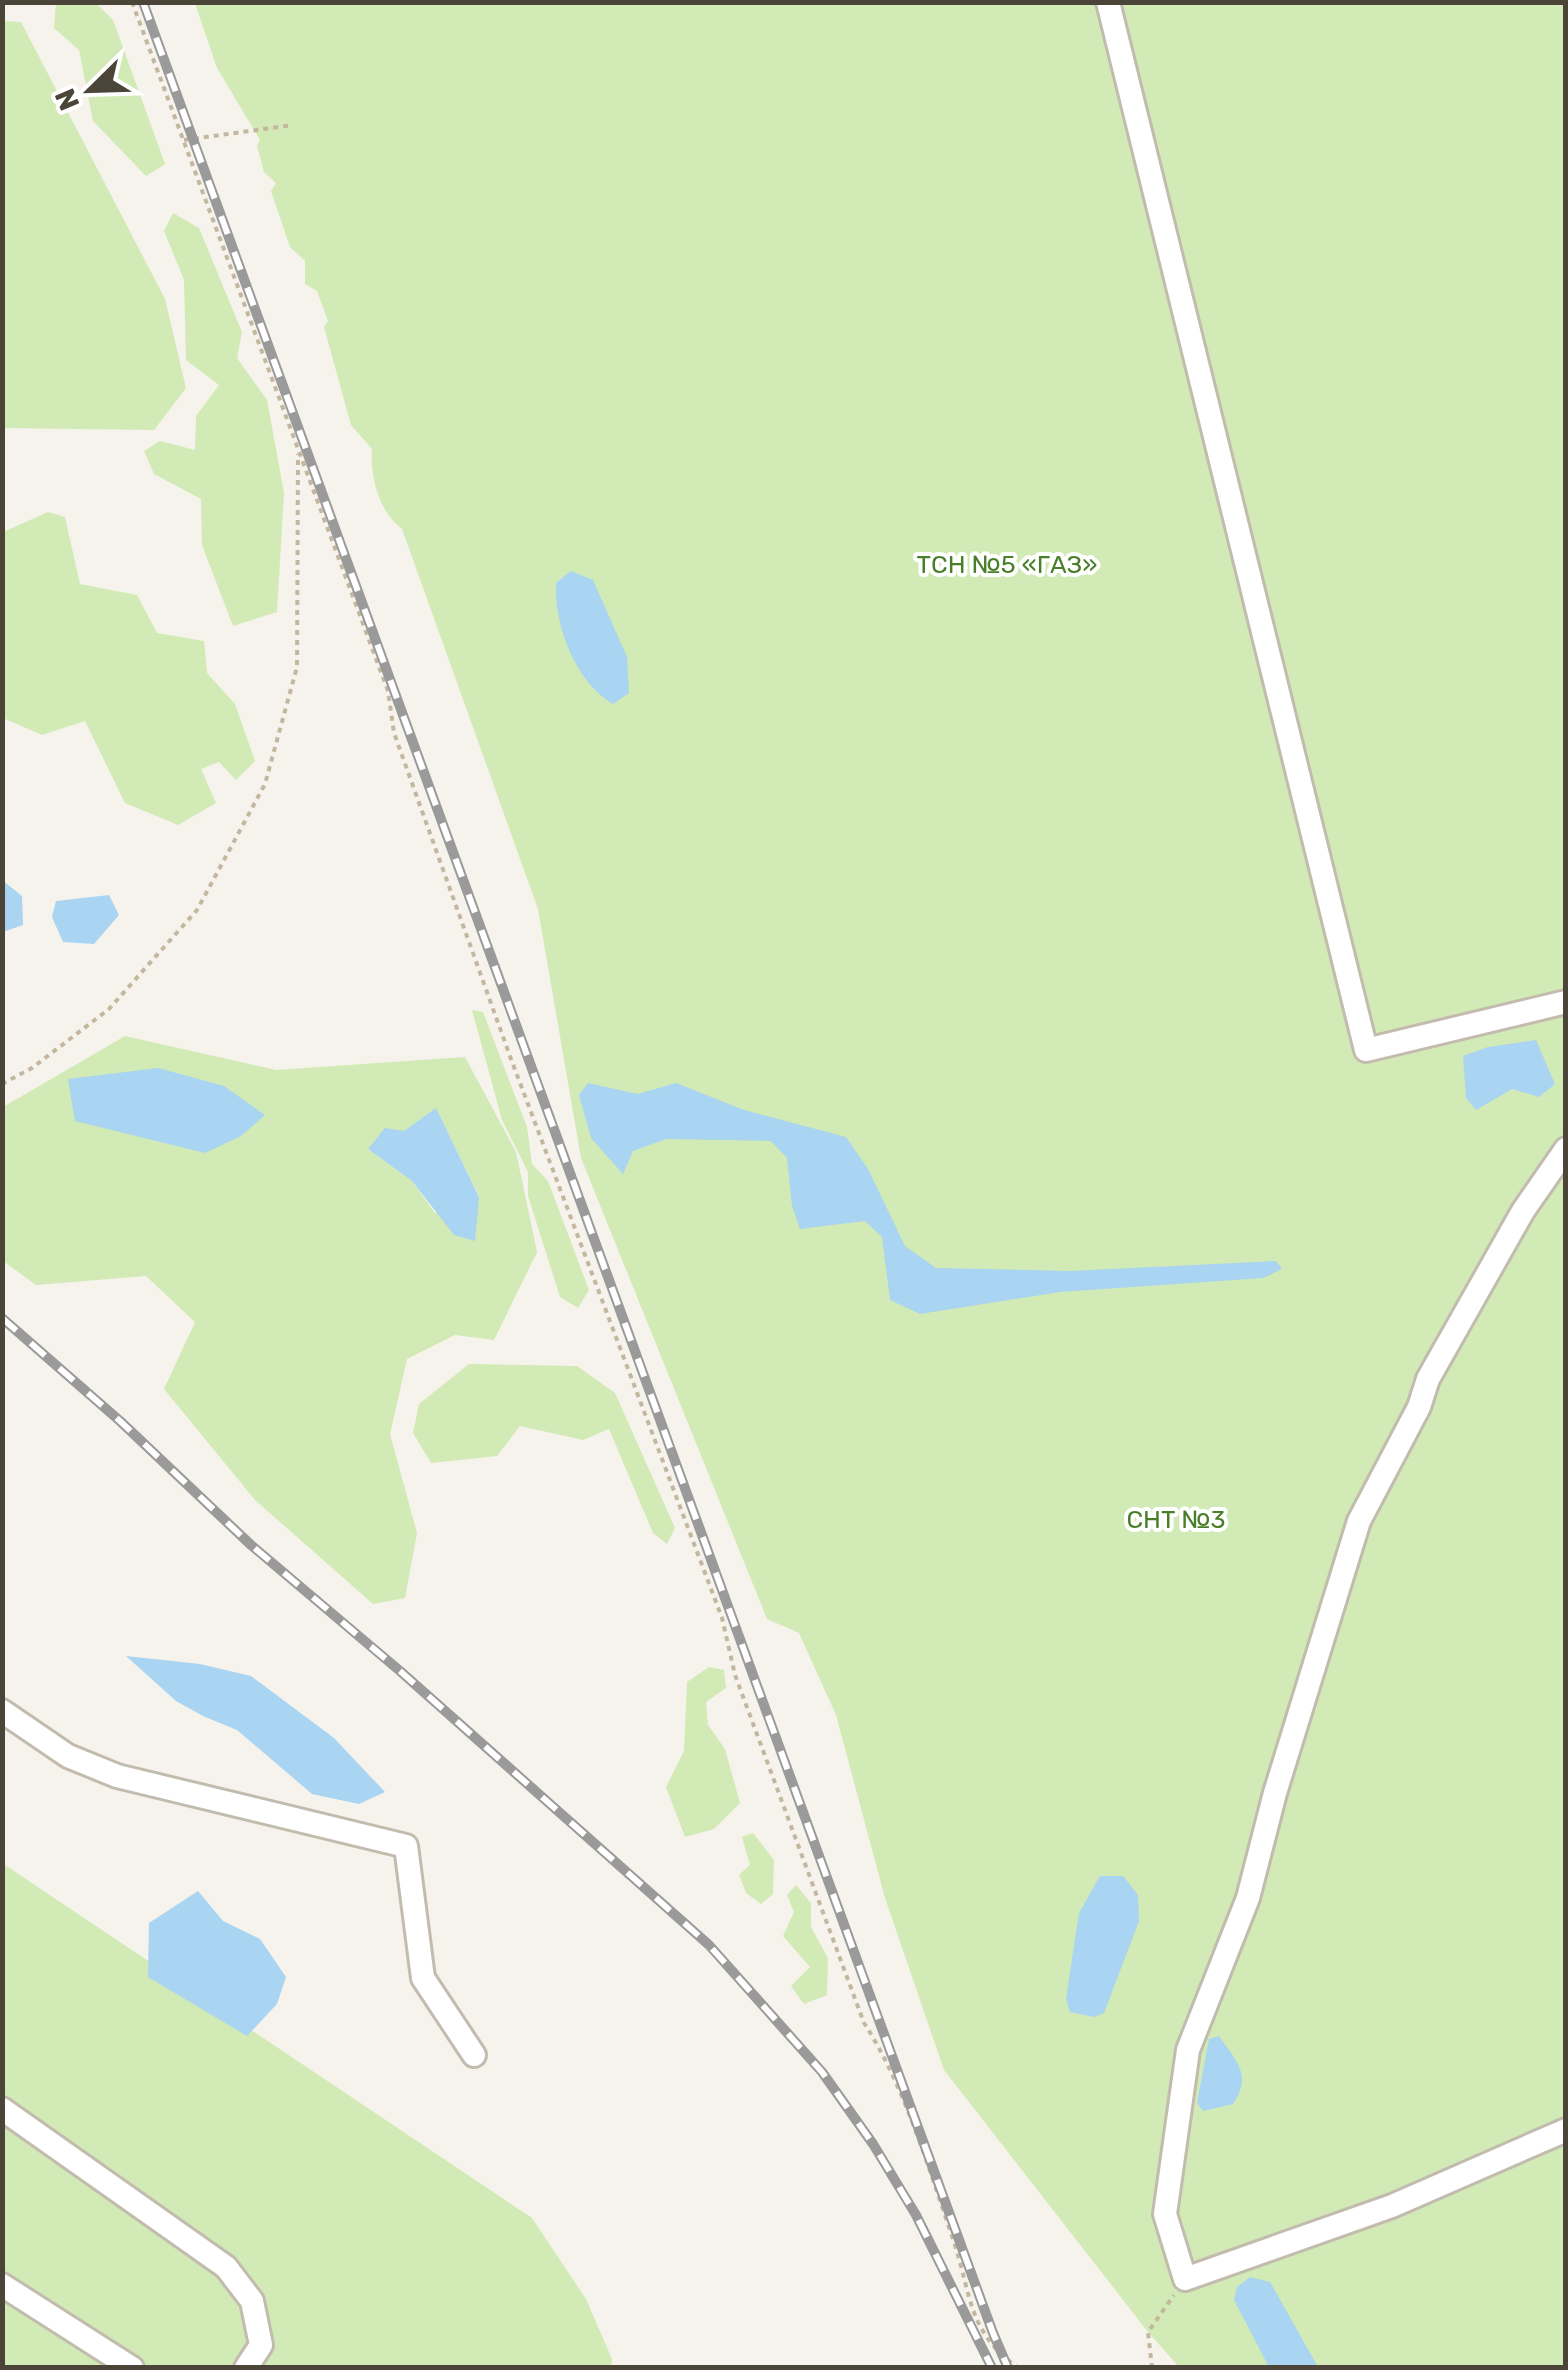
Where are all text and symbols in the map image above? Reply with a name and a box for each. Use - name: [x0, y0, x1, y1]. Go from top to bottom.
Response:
- north arrow: [40, 40, 140, 140]
- text: N: [48, 84, 87, 115]
- park label: ТСН №5 «ГАЗ»: [917, 550, 1097, 579]
- park label: СНТ №3: [1126, 1505, 1226, 1534]

